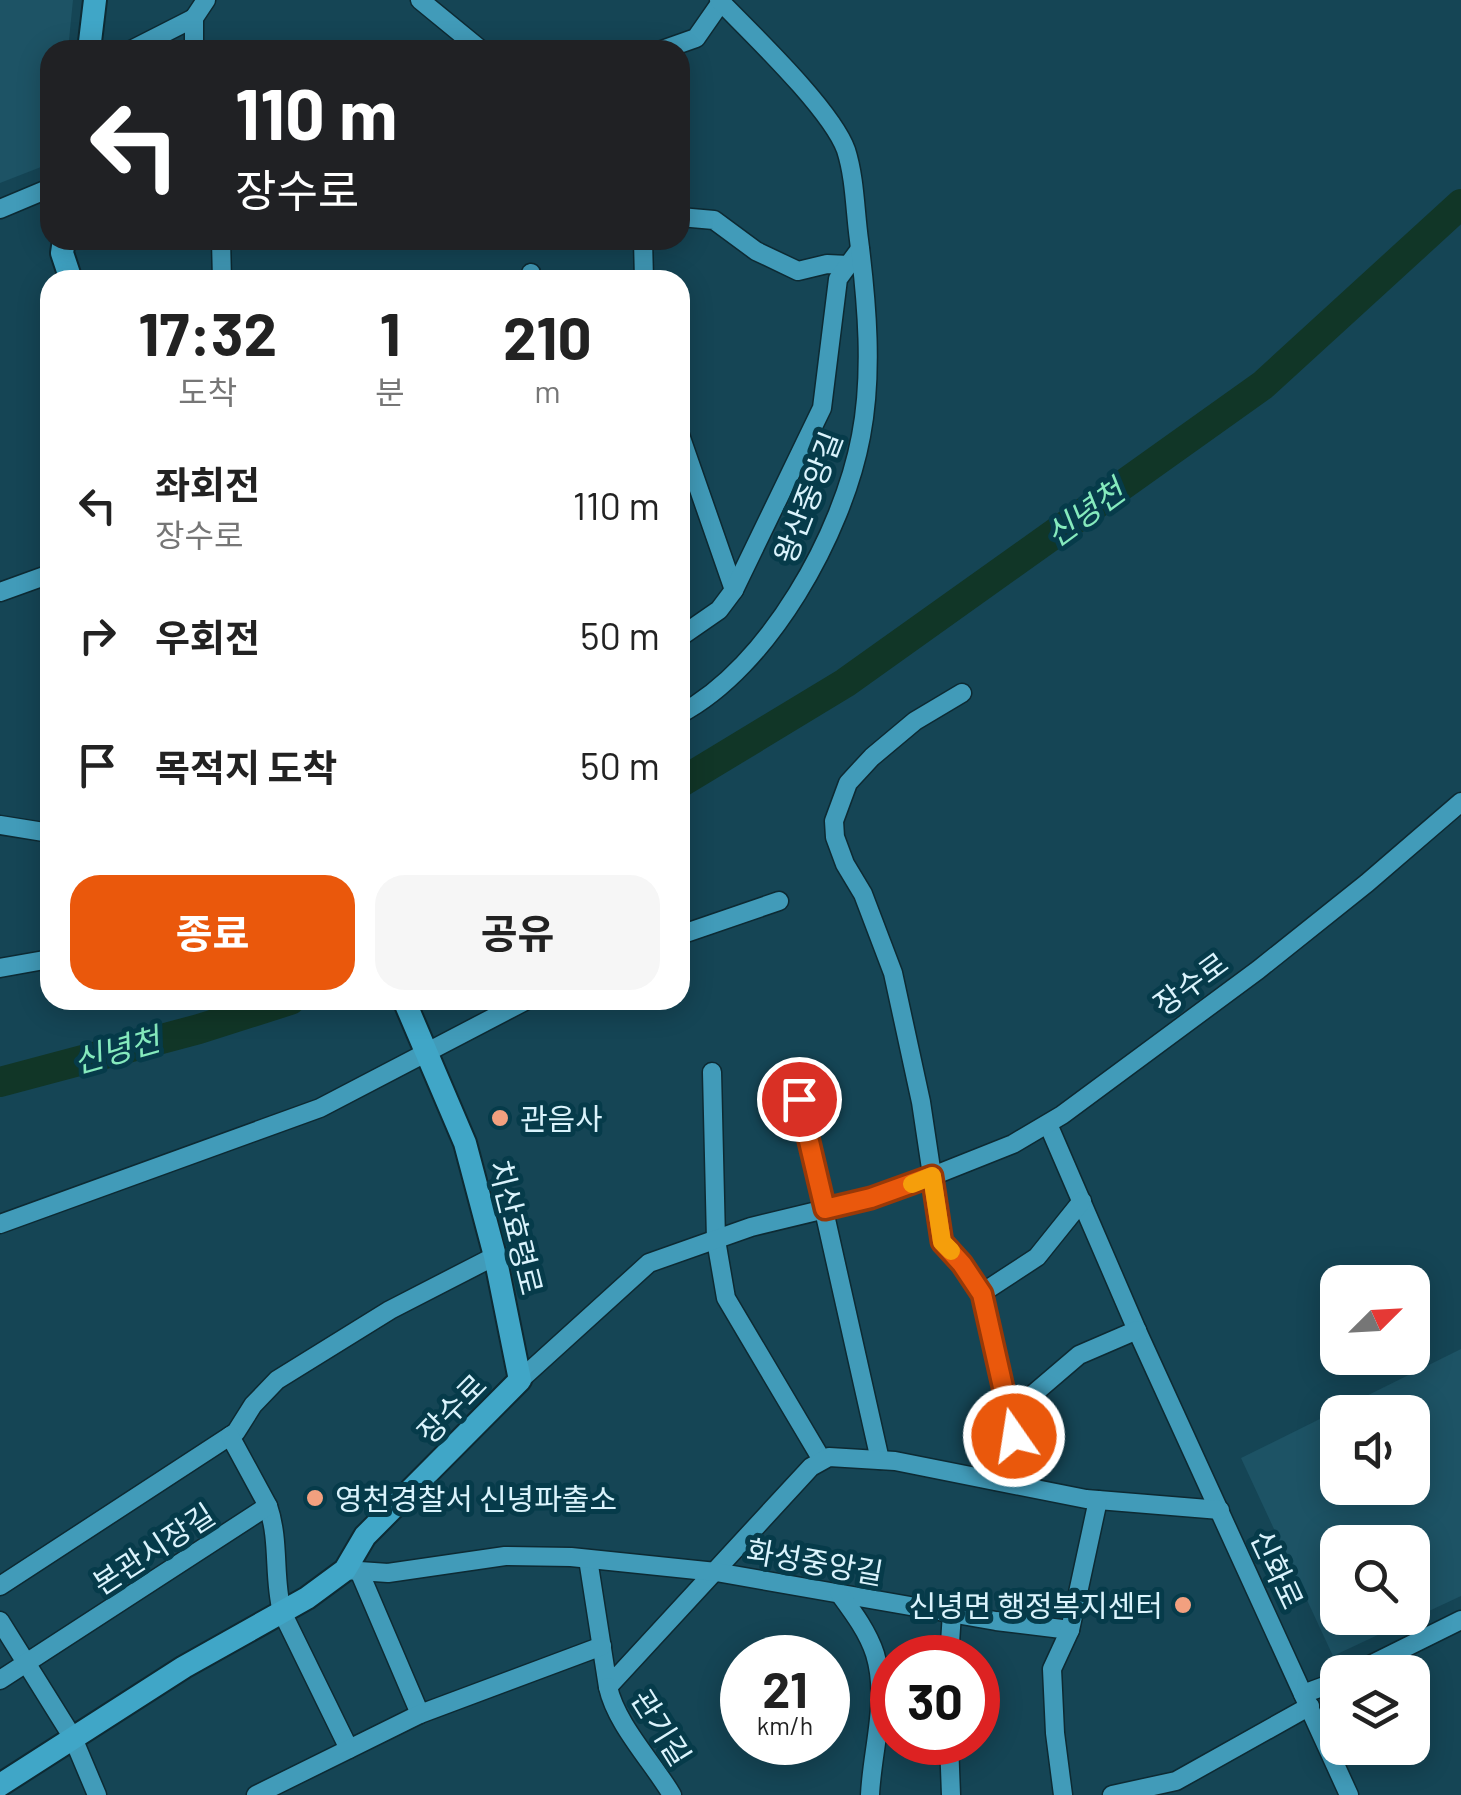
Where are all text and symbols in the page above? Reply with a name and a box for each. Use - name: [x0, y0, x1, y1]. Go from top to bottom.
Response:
- text: 110 m: [235, 70, 397, 154]
- icon: left: [70, 80, 200, 210]
- text: 장수로: [235, 162, 359, 216]
- text: 17:32: [138, 296, 277, 368]
- text: 1: [379, 296, 401, 368]
- text: 210: [503, 300, 592, 372]
- text: m: [534, 371, 561, 409]
- text: 도착: [178, 372, 237, 410]
- text: 분: [375, 372, 405, 410]
- street label: 왕산중앙길: [765, 426, 849, 568]
- text: 좌회전: [155, 461, 260, 507]
- water label: 신녕천: [1037, 469, 1134, 553]
- icon: left: [70, 478, 125, 533]
- text: 110 m: [573, 482, 660, 528]
- text: 장수로: [155, 515, 243, 553]
- icon: right: [70, 608, 125, 663]
- text: 50 m: [580, 612, 660, 658]
- text: 우회전: [155, 614, 260, 660]
- icon: arrive: [70, 738, 125, 793]
- text: 50 m: [580, 742, 660, 788]
- text: 목적지 도착: [155, 744, 337, 790]
- button: 종료: [70, 875, 355, 990]
- button: 공유: [375, 875, 660, 990]
- street label: 장수로: [1146, 944, 1234, 1022]
- water label: 신녕천: [68, 1018, 167, 1079]
- pin: [757, 1057, 842, 1142]
- icon: arrive: [772, 1072, 827, 1127]
- place label: 관음사: [520, 1100, 603, 1136]
- marker: 관음사: [489, 1107, 511, 1129]
- street label: 치산효령로: [483, 1156, 551, 1298]
- north arrow: [1320, 1265, 1430, 1375]
- map controls: [1320, 1265, 1430, 1765]
- street label: 장수로: [409, 1366, 493, 1450]
- position arrow: [962, 1384, 1066, 1488]
- button: sound: [1320, 1395, 1430, 1505]
- place label: 영천경찰서 신녕파출소: [335, 1480, 617, 1516]
- marker: 영천경찰서 신녕파출소: [304, 1487, 326, 1509]
- street label: 본관시장길: [85, 1495, 221, 1601]
- street label: 신화로: [1244, 1524, 1312, 1614]
- button: search: [1320, 1525, 1430, 1635]
- street label: 화성중앙길: [744, 1531, 886, 1591]
- place label: 신녕면 행정복지센터: [909, 1587, 1163, 1623]
- marker: 신녕면 행정복지센터: [1172, 1594, 1194, 1616]
- speed limit sign: 30: [870, 1635, 1000, 1765]
- button: layers: [1320, 1655, 1430, 1765]
- text: 21: [762, 1658, 808, 1718]
- street label: 관기길: [625, 1682, 699, 1772]
- text: km/h: [757, 1710, 813, 1740]

